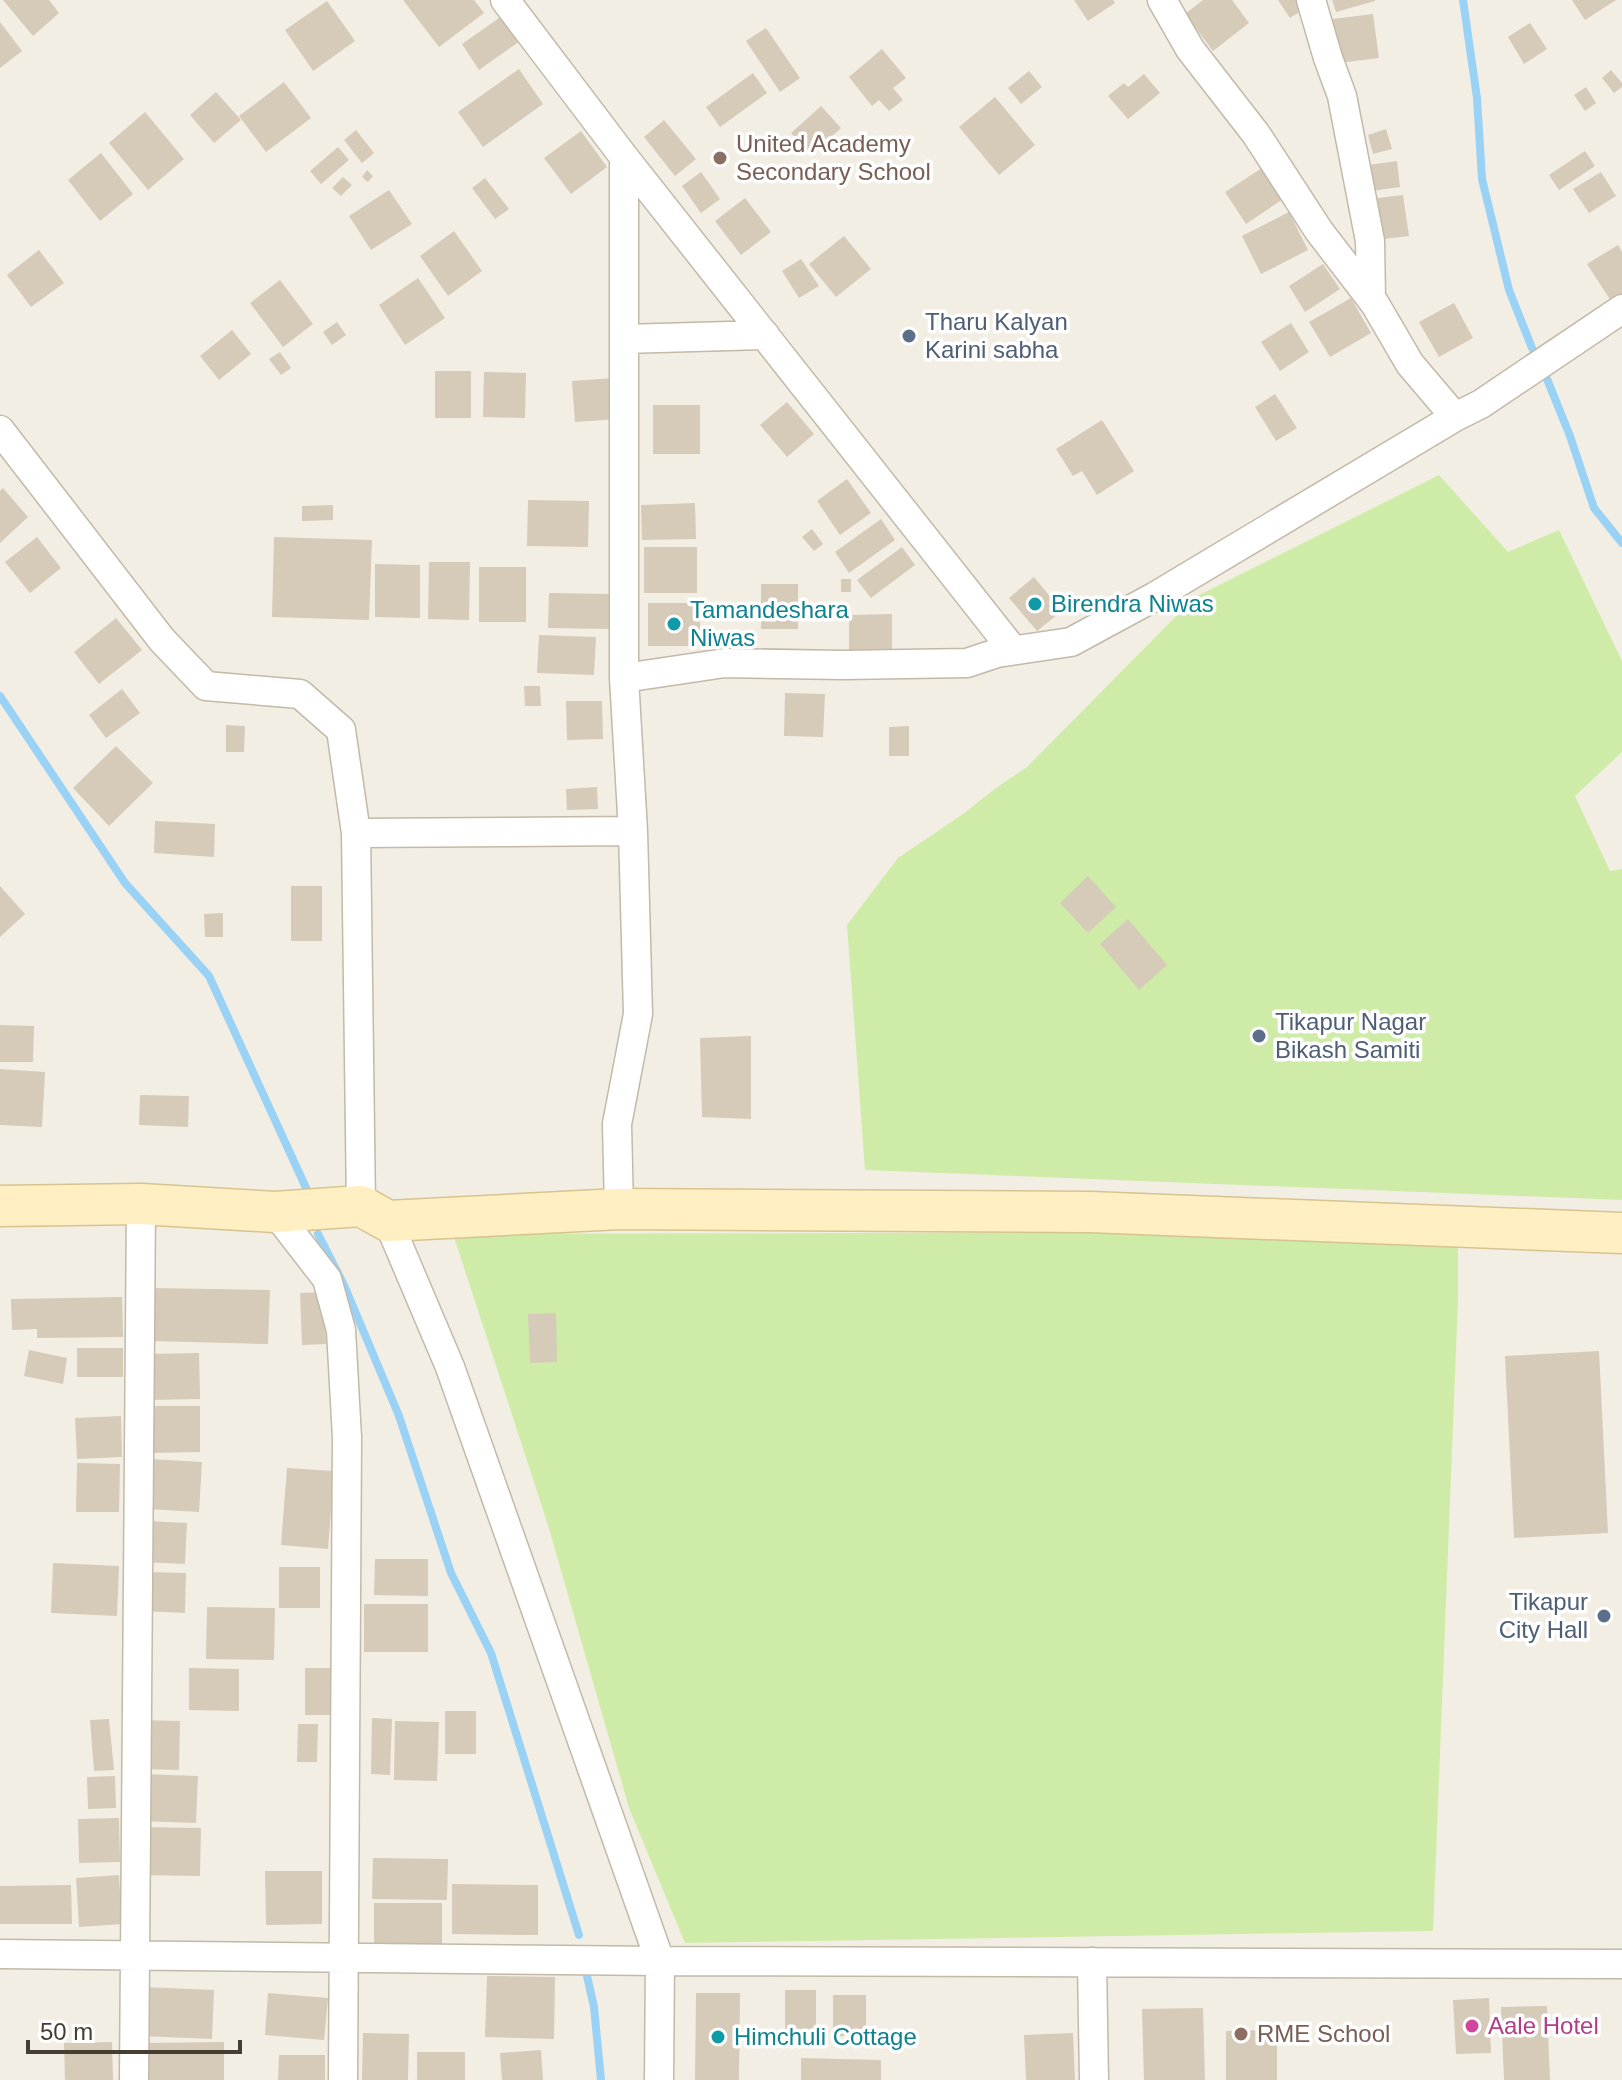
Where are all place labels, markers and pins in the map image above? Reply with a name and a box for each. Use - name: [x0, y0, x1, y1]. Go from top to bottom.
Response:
- place label: United Academy Secondary School: [736, 130, 931, 185]
- marker: United Academy Secondary School: [711, 149, 729, 167]
- place label: Tharu Kalyan Karini sabha: [925, 308, 1068, 363]
- marker: Tharu Kalyan Karini sabha: [900, 327, 918, 345]
- place label: Birendra Niwas: [1051, 590, 1214, 617]
- marker: Birendra Niwas: [1026, 595, 1044, 613]
- place label: Tamandeshara Niwas: [690, 596, 849, 651]
- marker: Tamandeshara Niwas: [665, 615, 683, 633]
- place label: Tikapur Nagar Bikash Samiti: [1275, 1008, 1426, 1063]
- marker: Tikapur Nagar Bikash Samiti: [1250, 1027, 1268, 1045]
- place label: Tikapur City Hall: [1499, 1588, 1588, 1643]
- marker: Tikapur City Hall: [1595, 1607, 1613, 1625]
- place label: Aale Hotel: [1488, 2012, 1599, 2039]
- marker: Aale Hotel: [1463, 2017, 1481, 2035]
- place label: RME School: [1257, 2020, 1390, 2047]
- place label: Himchuli Cottage: [734, 2023, 917, 2050]
- marker: RME School: [1232, 2025, 1250, 2043]
- marker: Himchuli Cottage: [709, 2028, 727, 2046]

